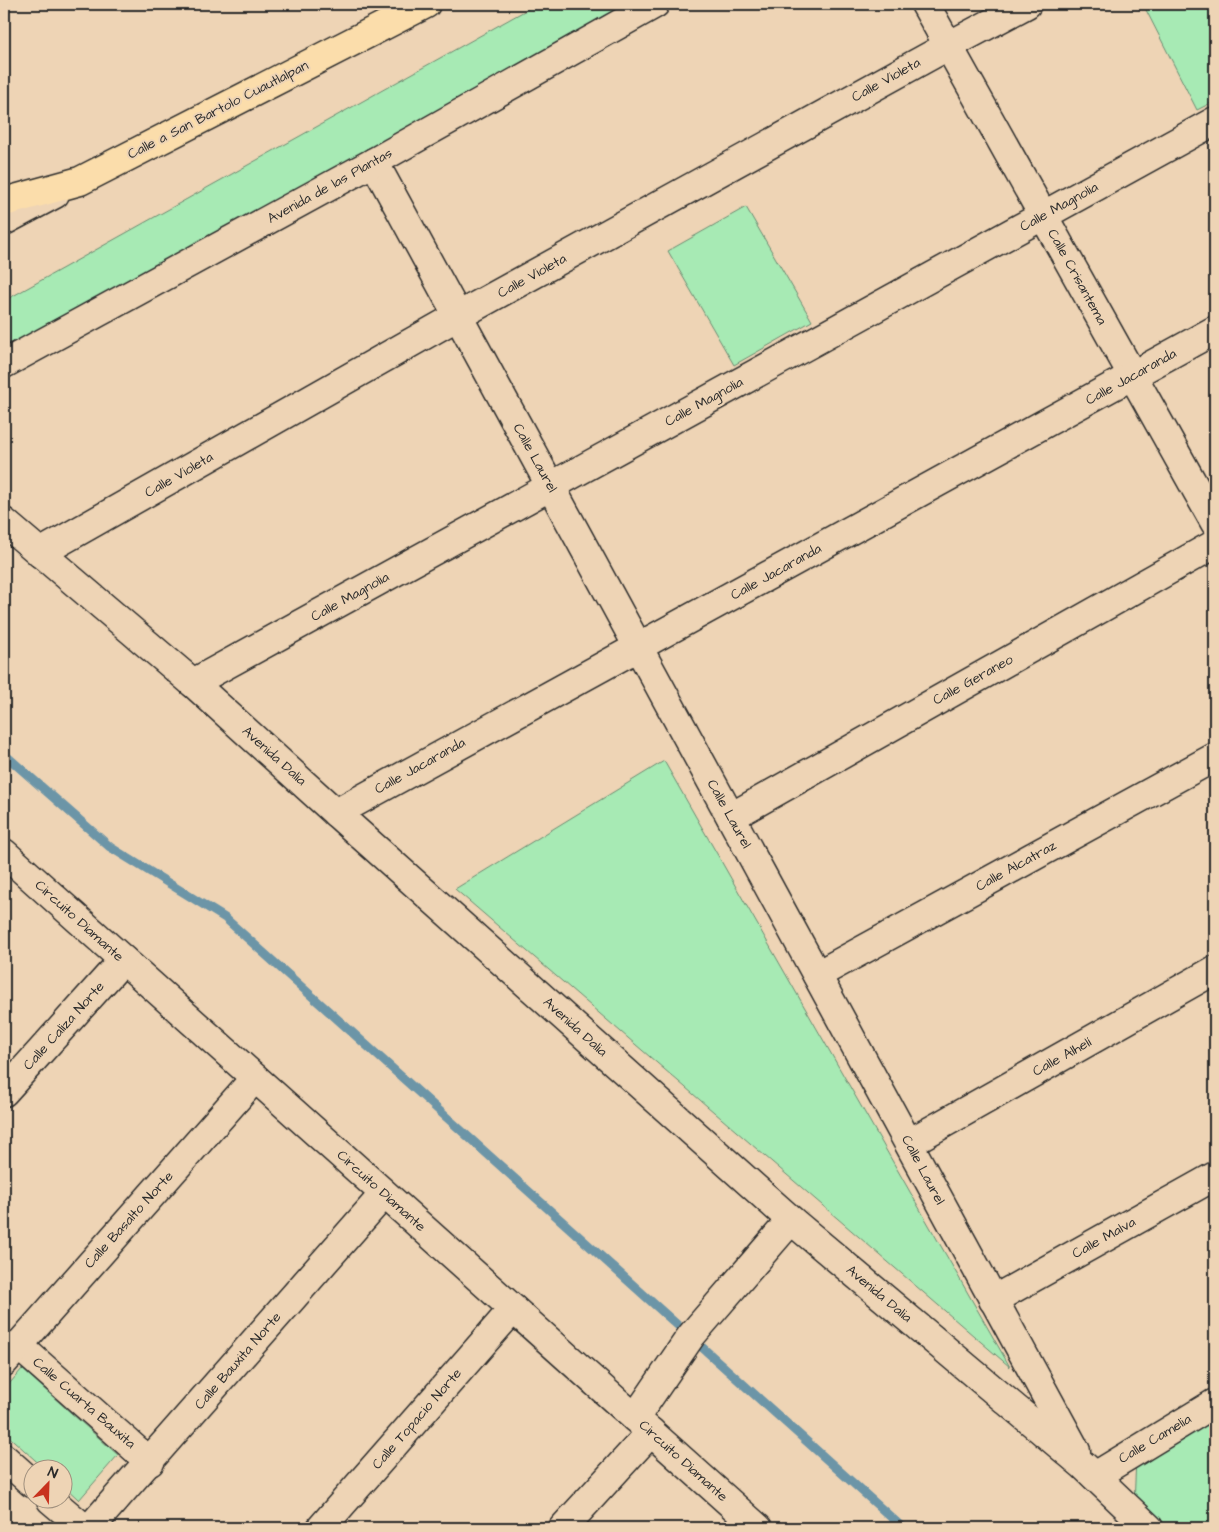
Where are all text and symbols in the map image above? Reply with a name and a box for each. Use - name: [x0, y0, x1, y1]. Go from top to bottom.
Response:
- street label: Calle Violeta: [848, 53, 924, 107]
- street label: Calle a San Bartolo Cuautlalpan: [124, 56, 312, 164]
- street label: Avenida de las Plantas: [264, 143, 396, 229]
- street label: Calle Magnolia: [1016, 177, 1102, 237]
- street label: Calle Crisantema: [1042, 225, 1112, 329]
- street label: Calle Violeta: [494, 249, 570, 303]
- street label: Calle Jacaranda: [1082, 344, 1180, 410]
- street label: Calle Magnolia: [661, 372, 747, 432]
- street label: Calle Laurel: [508, 420, 562, 496]
- street label: Calle Violeta: [141, 447, 217, 503]
- street label: Calle Jacaranda: [727, 539, 825, 605]
- street label: Calle Magnolia: [307, 567, 393, 627]
- street label: Calle Geraneo: [929, 650, 1017, 710]
- street label: Avenida Dalia: [237, 722, 311, 790]
- street label: Calle Jacaranda: [371, 733, 469, 799]
- street label: Calle Laurel: [702, 776, 756, 852]
- street label: Calle Alcatraz: [972, 836, 1060, 896]
- street label: Circuito Diamante: [30, 876, 128, 967]
- street label: Calle Caliza Norte: [19, 977, 110, 1075]
- street label: Avenida Dalia: [538, 993, 612, 1061]
- street label: Calle Alhelí: [1029, 1032, 1096, 1081]
- street label: Calle Laurel: [896, 1132, 950, 1208]
- street label: Circuito Diamante: [332, 1146, 430, 1237]
- street label: Calle Basalto Norte: [80, 1167, 178, 1273]
- street label: Calle Malva: [1069, 1212, 1139, 1264]
- street label: Avenida Dalia: [842, 1260, 916, 1328]
- street label: Calle Bauxita Norte: [190, 1308, 286, 1414]
- street label: Calle Cuarta Bauxita: [28, 1353, 140, 1453]
- street label: Calle Topacio Norte: [367, 1364, 467, 1474]
- street label: Calle Camelia: [1115, 1409, 1195, 1469]
- street label: Circuito Diamante: [634, 1416, 732, 1507]
- north arrow: [22, 1460, 72, 1510]
- text: N: [45, 1462, 61, 1484]

